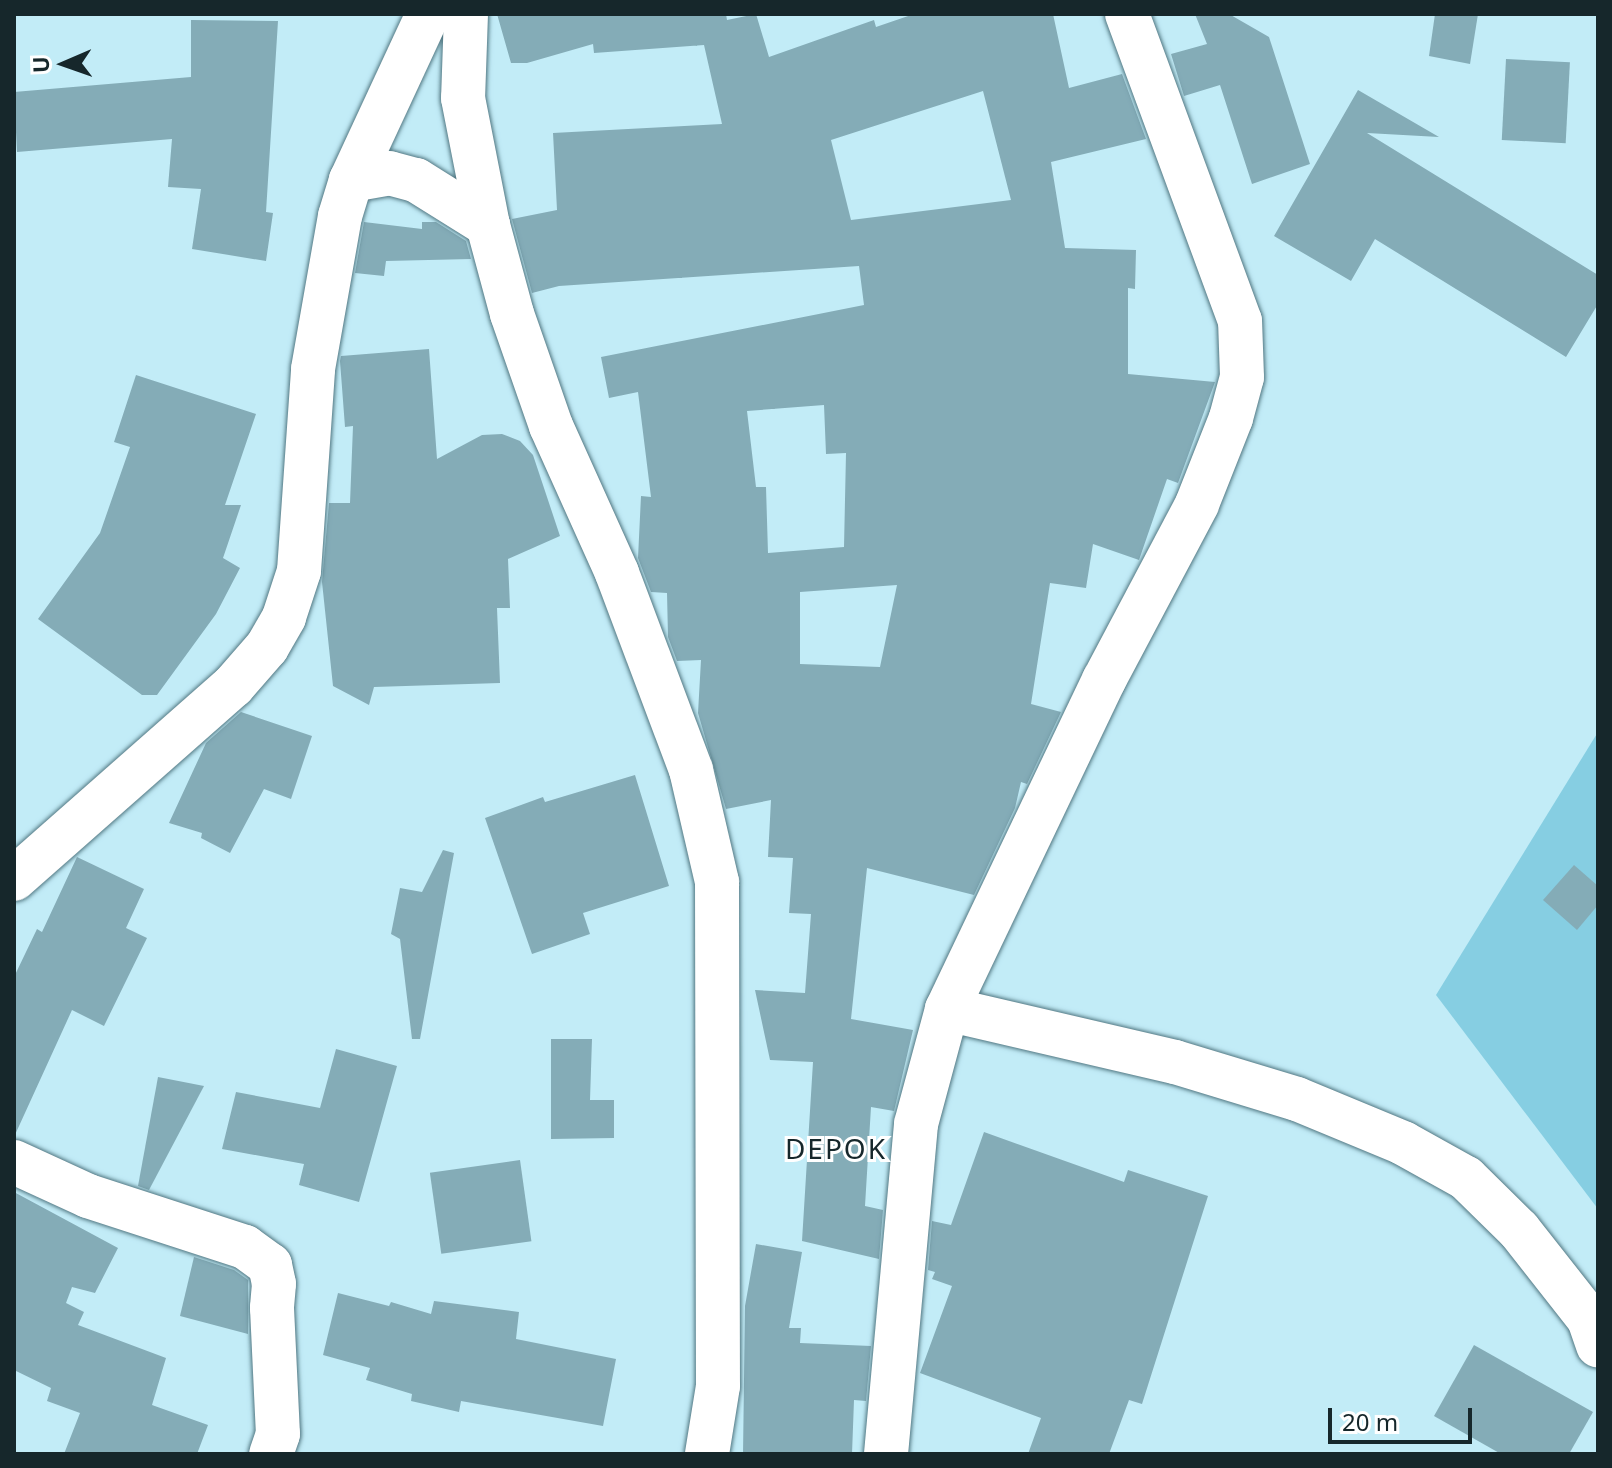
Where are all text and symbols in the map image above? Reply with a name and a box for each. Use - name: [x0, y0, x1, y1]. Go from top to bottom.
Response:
- north arrow: [24, 24, 104, 104]
- text: U: [25, 56, 55, 74]
- district label: DEPOK: [785, 1131, 887, 1165]
- scale bar: [1332, 1392, 1476, 1442]
- text: 20 m: [1342, 1405, 1398, 1438]

